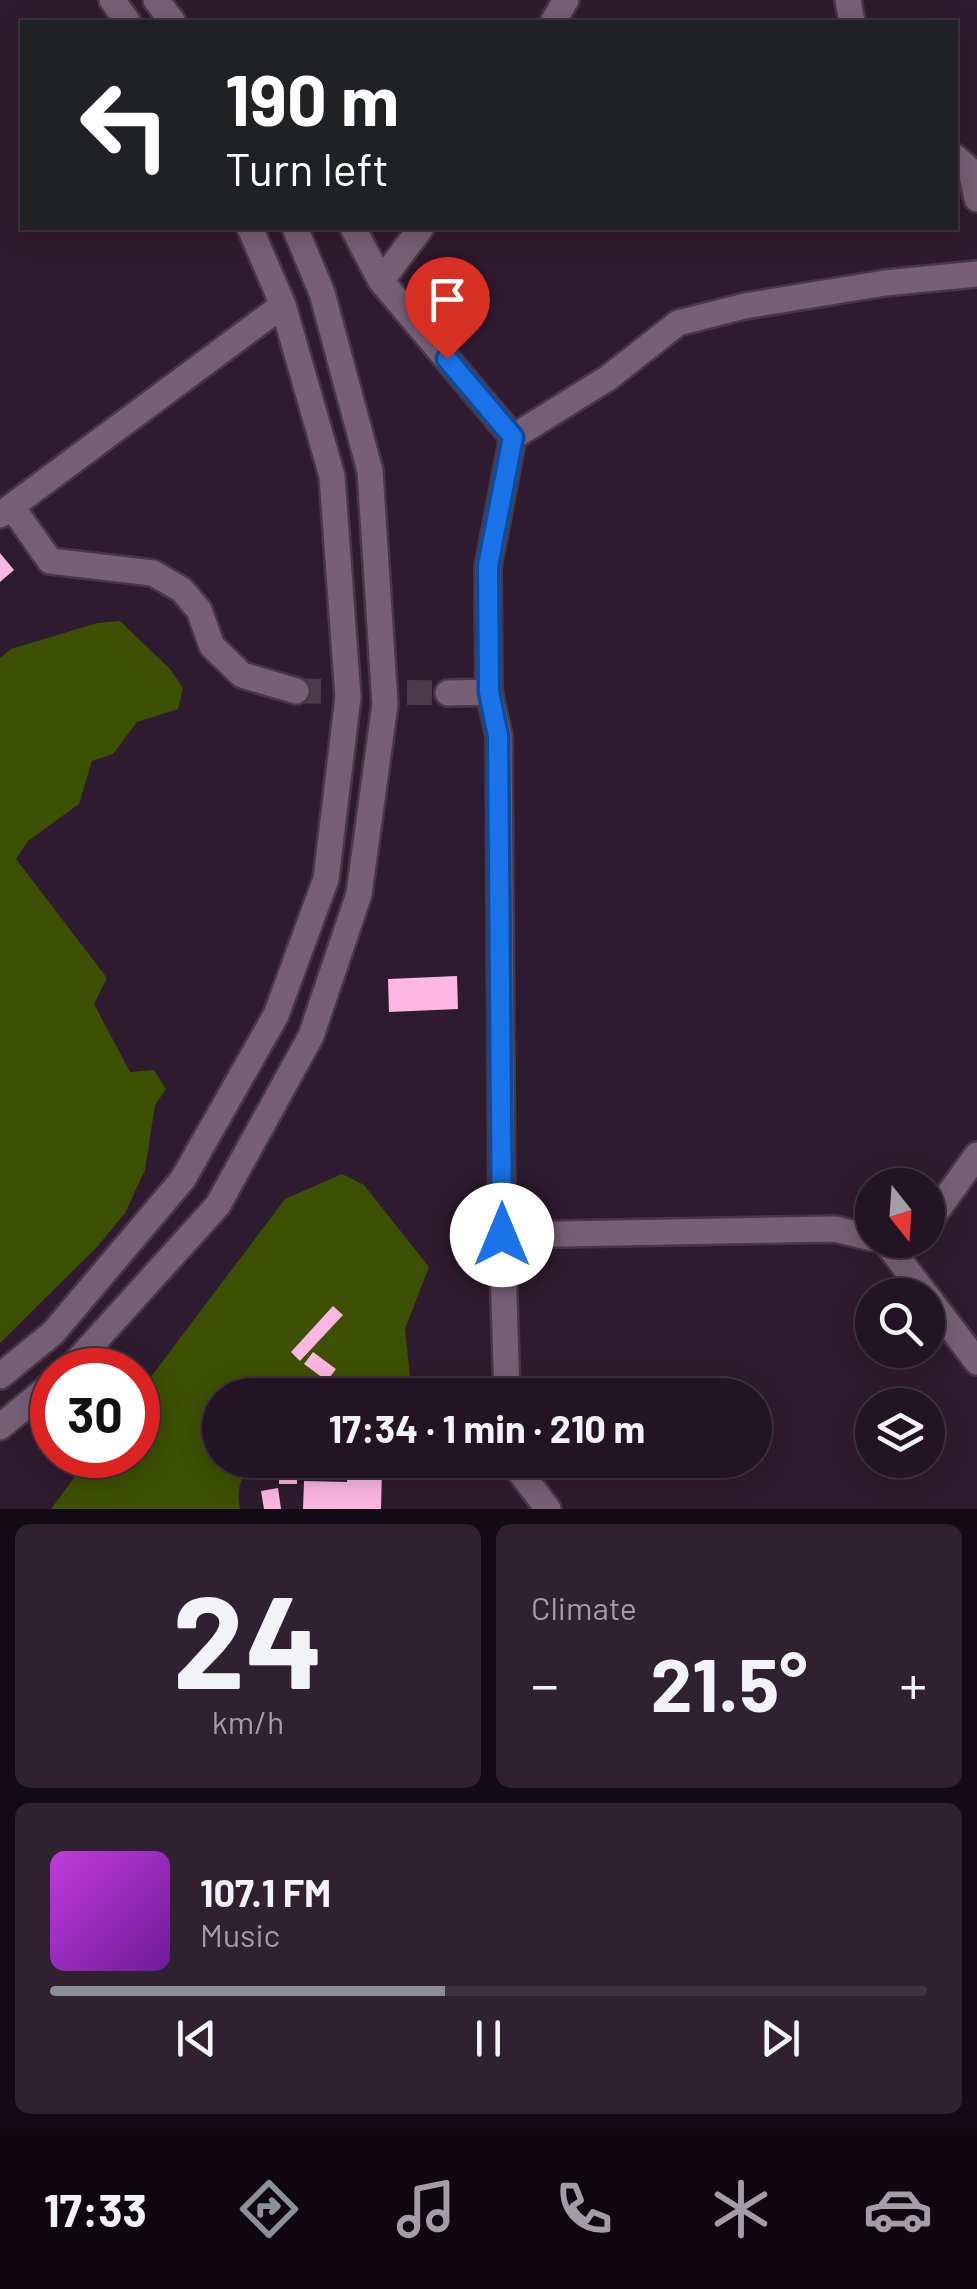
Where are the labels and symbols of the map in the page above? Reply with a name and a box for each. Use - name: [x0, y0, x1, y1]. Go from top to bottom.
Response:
- pin: [405, 257, 490, 360]
- north arrow: [855, 1168, 945, 1258]
- position arrow: [450, 1183, 554, 1287]
- speed limit sign: 30: [30, 1348, 160, 1478]

